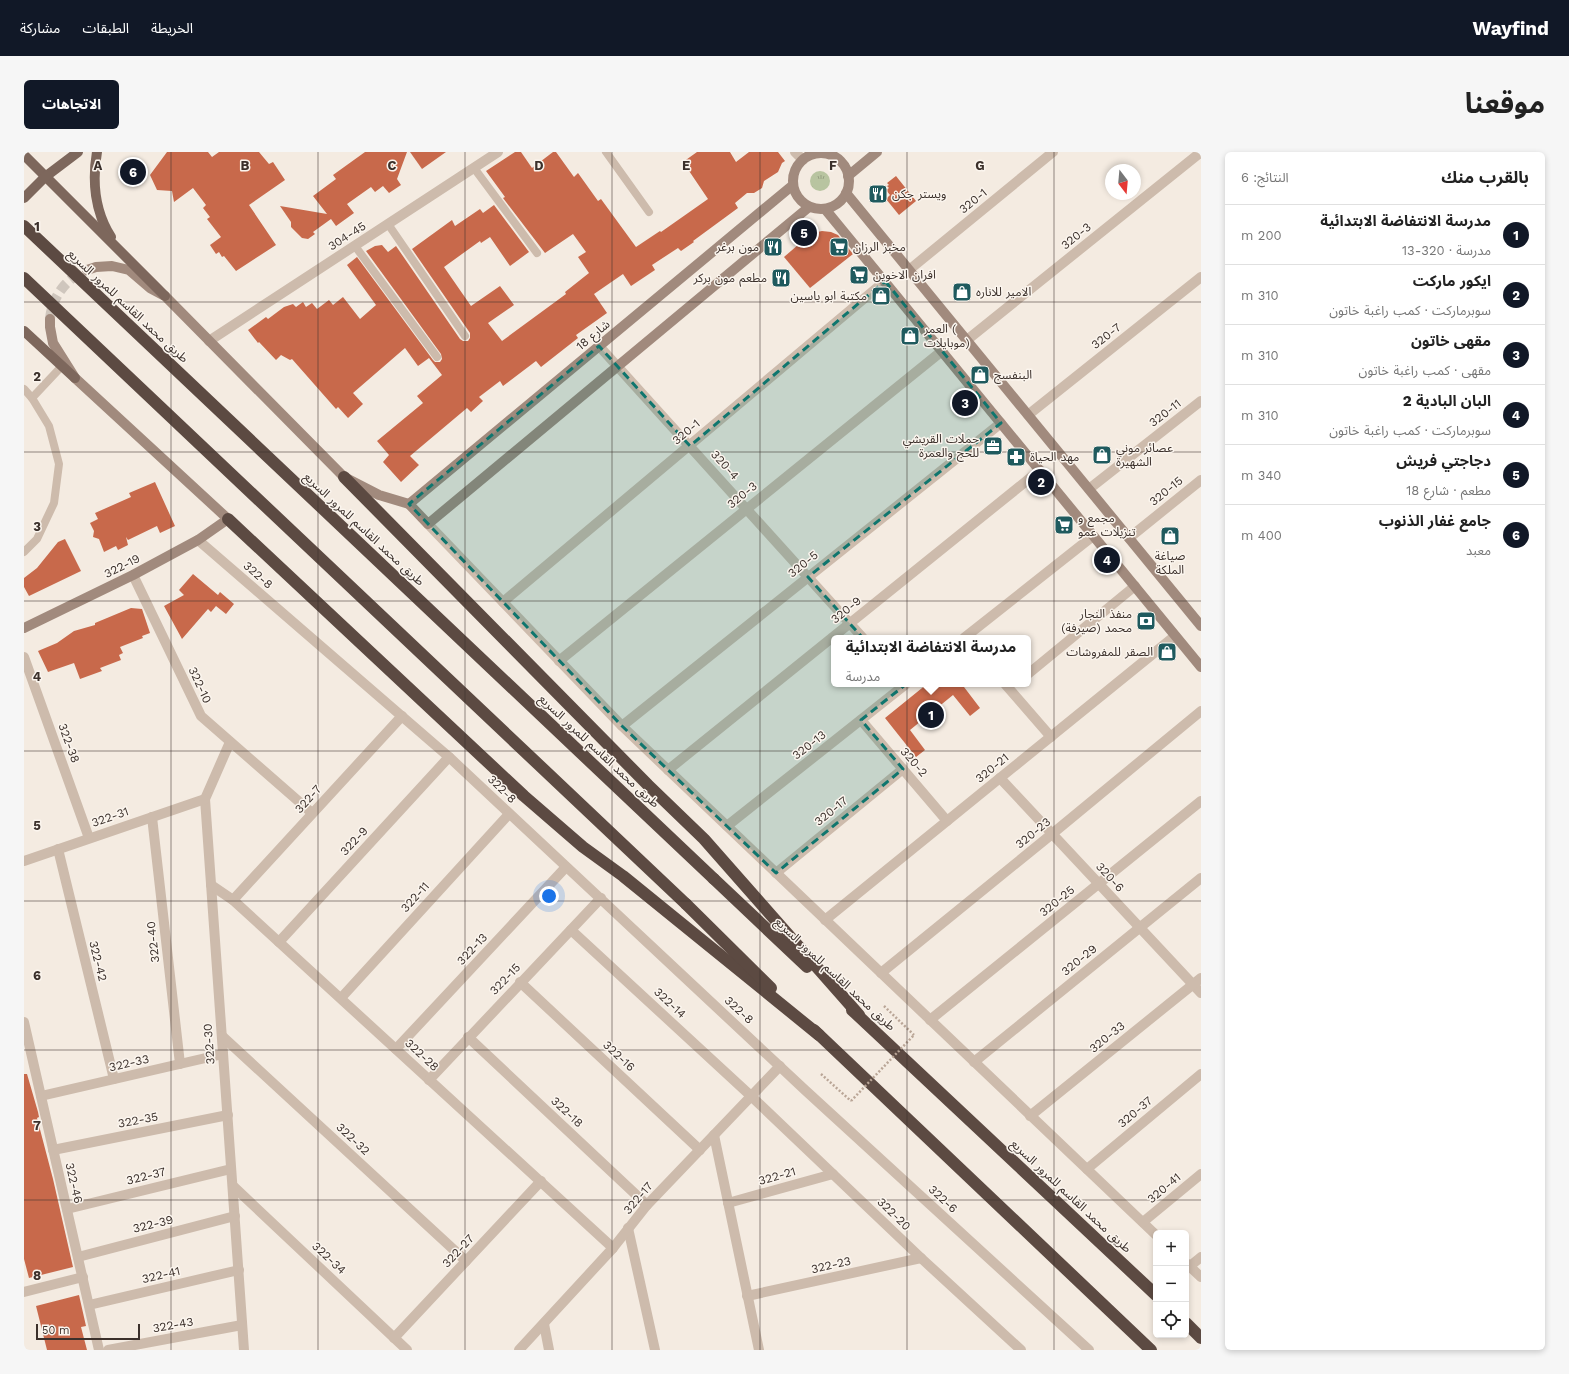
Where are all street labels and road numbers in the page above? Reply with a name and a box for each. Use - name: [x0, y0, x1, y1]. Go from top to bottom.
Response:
- street label: 320-1: [956, 186, 990, 216]
- street label: 304-45: [325, 219, 369, 253]
- street label: 320-3: [1058, 220, 1094, 252]
- street label: طريق محمد القاسم للمرور السريع: [63, 246, 191, 367]
- street label: شارع 18: [573, 317, 614, 355]
- street label: 320-7: [1088, 320, 1124, 352]
- street label: 320-11: [1146, 396, 1184, 430]
- street label: 320-1: [669, 416, 703, 448]
- street label: 320-4: [708, 447, 742, 483]
- street label: طريق محمد القاسم للمرور السريع: [299, 469, 427, 590]
- street label: 320-15: [1147, 473, 1185, 509]
- street label: 320-3: [724, 479, 760, 511]
- street label: 320-5: [785, 548, 821, 580]
- street label: 322-19: [102, 551, 142, 581]
- street label: 322-8: [240, 558, 276, 592]
- street label: 320-9: [828, 594, 864, 626]
- street label: 322-10: [186, 665, 214, 705]
- street label: طريق محمد القاسم للمرور السريع: [534, 691, 662, 812]
- street label: 322-38: [55, 721, 83, 765]
- street label: 320-13: [789, 728, 829, 762]
- street label: 320-2: [898, 745, 930, 779]
- street label: 320-21: [973, 750, 1011, 786]
- street label: 322-8: [485, 772, 519, 806]
- street label: 322-7: [292, 782, 324, 816]
- street label: 320-17: [812, 793, 851, 829]
- street label: 322-31: [90, 804, 130, 830]
- street label: 320-23: [1013, 815, 1053, 851]
- street label: 322-9: [337, 824, 371, 858]
- street label: 320-6: [1093, 859, 1127, 895]
- street label: 322-11: [398, 879, 432, 915]
- street label: 320-25: [1037, 883, 1077, 919]
- street label: طريق محمد القاسم للمرور السريع: [770, 914, 898, 1035]
- street label: 322-40: [144, 921, 162, 963]
- street label: 322-13: [454, 930, 490, 968]
- street label: 322-42: [86, 939, 110, 983]
- street label: 320-29: [1058, 942, 1100, 978]
- street label: 322-15: [487, 960, 523, 998]
- street label: 322-14: [651, 985, 689, 1021]
- street label: 322-8: [722, 993, 756, 1027]
- street label: 320-33: [1087, 1019, 1127, 1055]
- street label: 322-30: [201, 1023, 217, 1065]
- street label: 322-28: [402, 1036, 442, 1074]
- street label: 322-16: [600, 1038, 638, 1074]
- street label: 322-33: [108, 1052, 150, 1074]
- street label: 320-37: [1115, 1093, 1155, 1130]
- street label: 322-18: [548, 1094, 586, 1130]
- street label: 322-35: [117, 1109, 159, 1131]
- street label: 322-32: [333, 1120, 373, 1158]
- street label: طريق محمد القاسم للمرور السريع: [1006, 1136, 1134, 1257]
- street label: 322-46: [63, 1161, 85, 1205]
- street label: 322-37: [125, 1164, 167, 1188]
- street label: 322-21: [757, 1164, 797, 1188]
- street label: 320-41: [1144, 1170, 1184, 1206]
- street label: 322-17: [620, 1179, 656, 1217]
- street label: 322-6: [926, 1182, 960, 1216]
- street label: 322-20: [874, 1195, 914, 1233]
- street label: 322-39: [131, 1212, 175, 1236]
- street label: 322-27: [439, 1231, 477, 1270]
- street label: 322-34: [309, 1239, 349, 1277]
- street label: 322-23: [810, 1254, 852, 1276]
- street label: 322-41: [141, 1264, 181, 1286]
- street label: 322-43: [151, 1315, 195, 1335]

